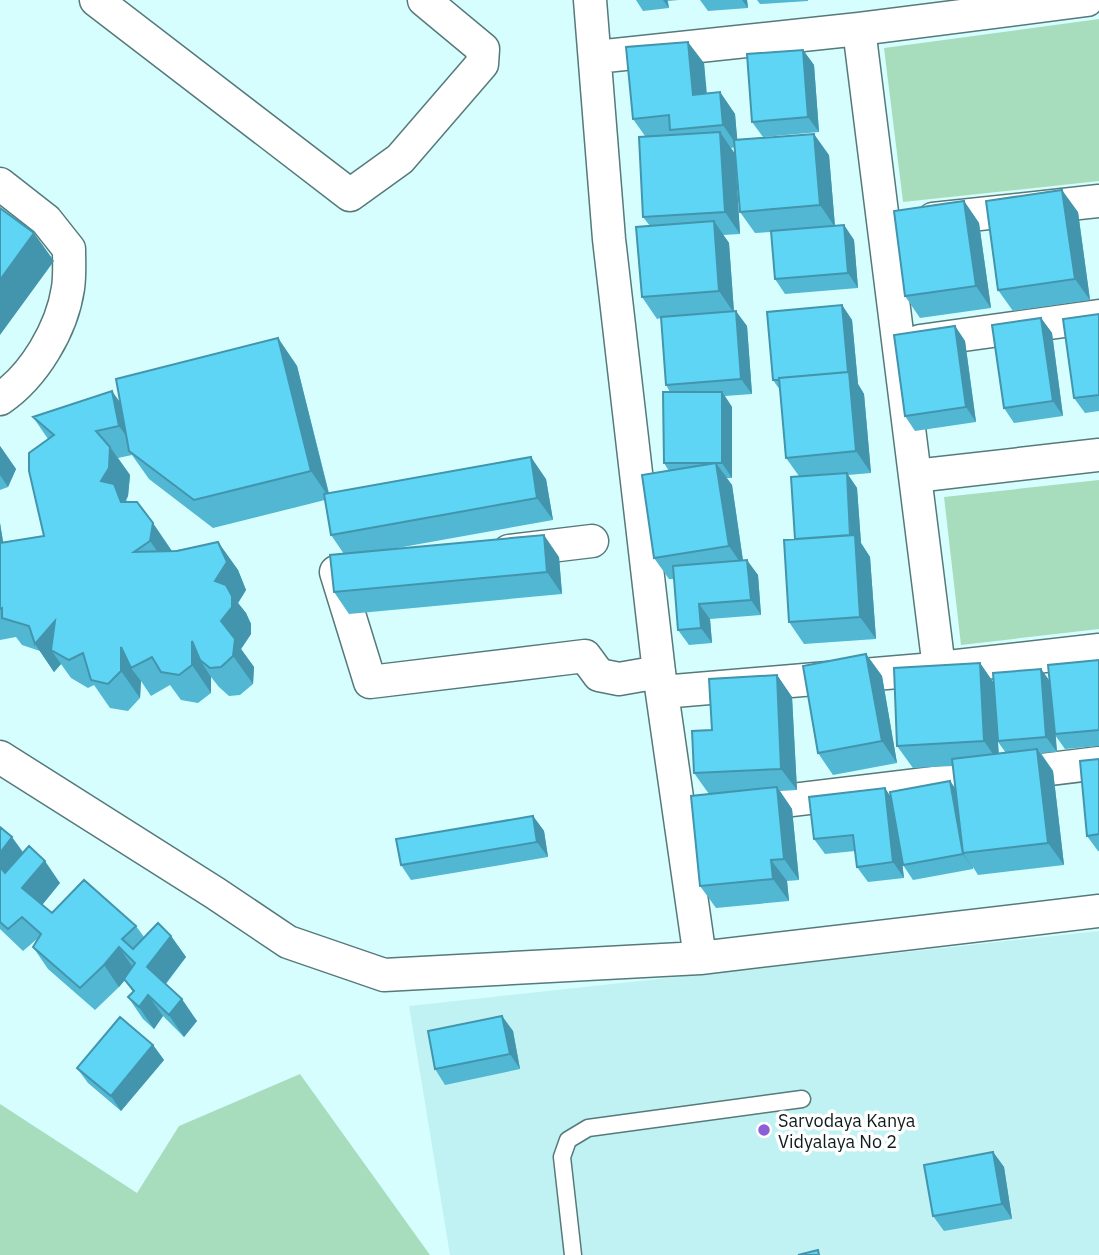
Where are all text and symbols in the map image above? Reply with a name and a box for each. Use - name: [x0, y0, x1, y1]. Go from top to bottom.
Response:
- place label: Sarvodaya Kanya Vidyalaya No 2: [778, 1109, 916, 1153]
- marker: Sarvodaya Kanya Vidyalaya No 2: [756, 1122, 772, 1138]

